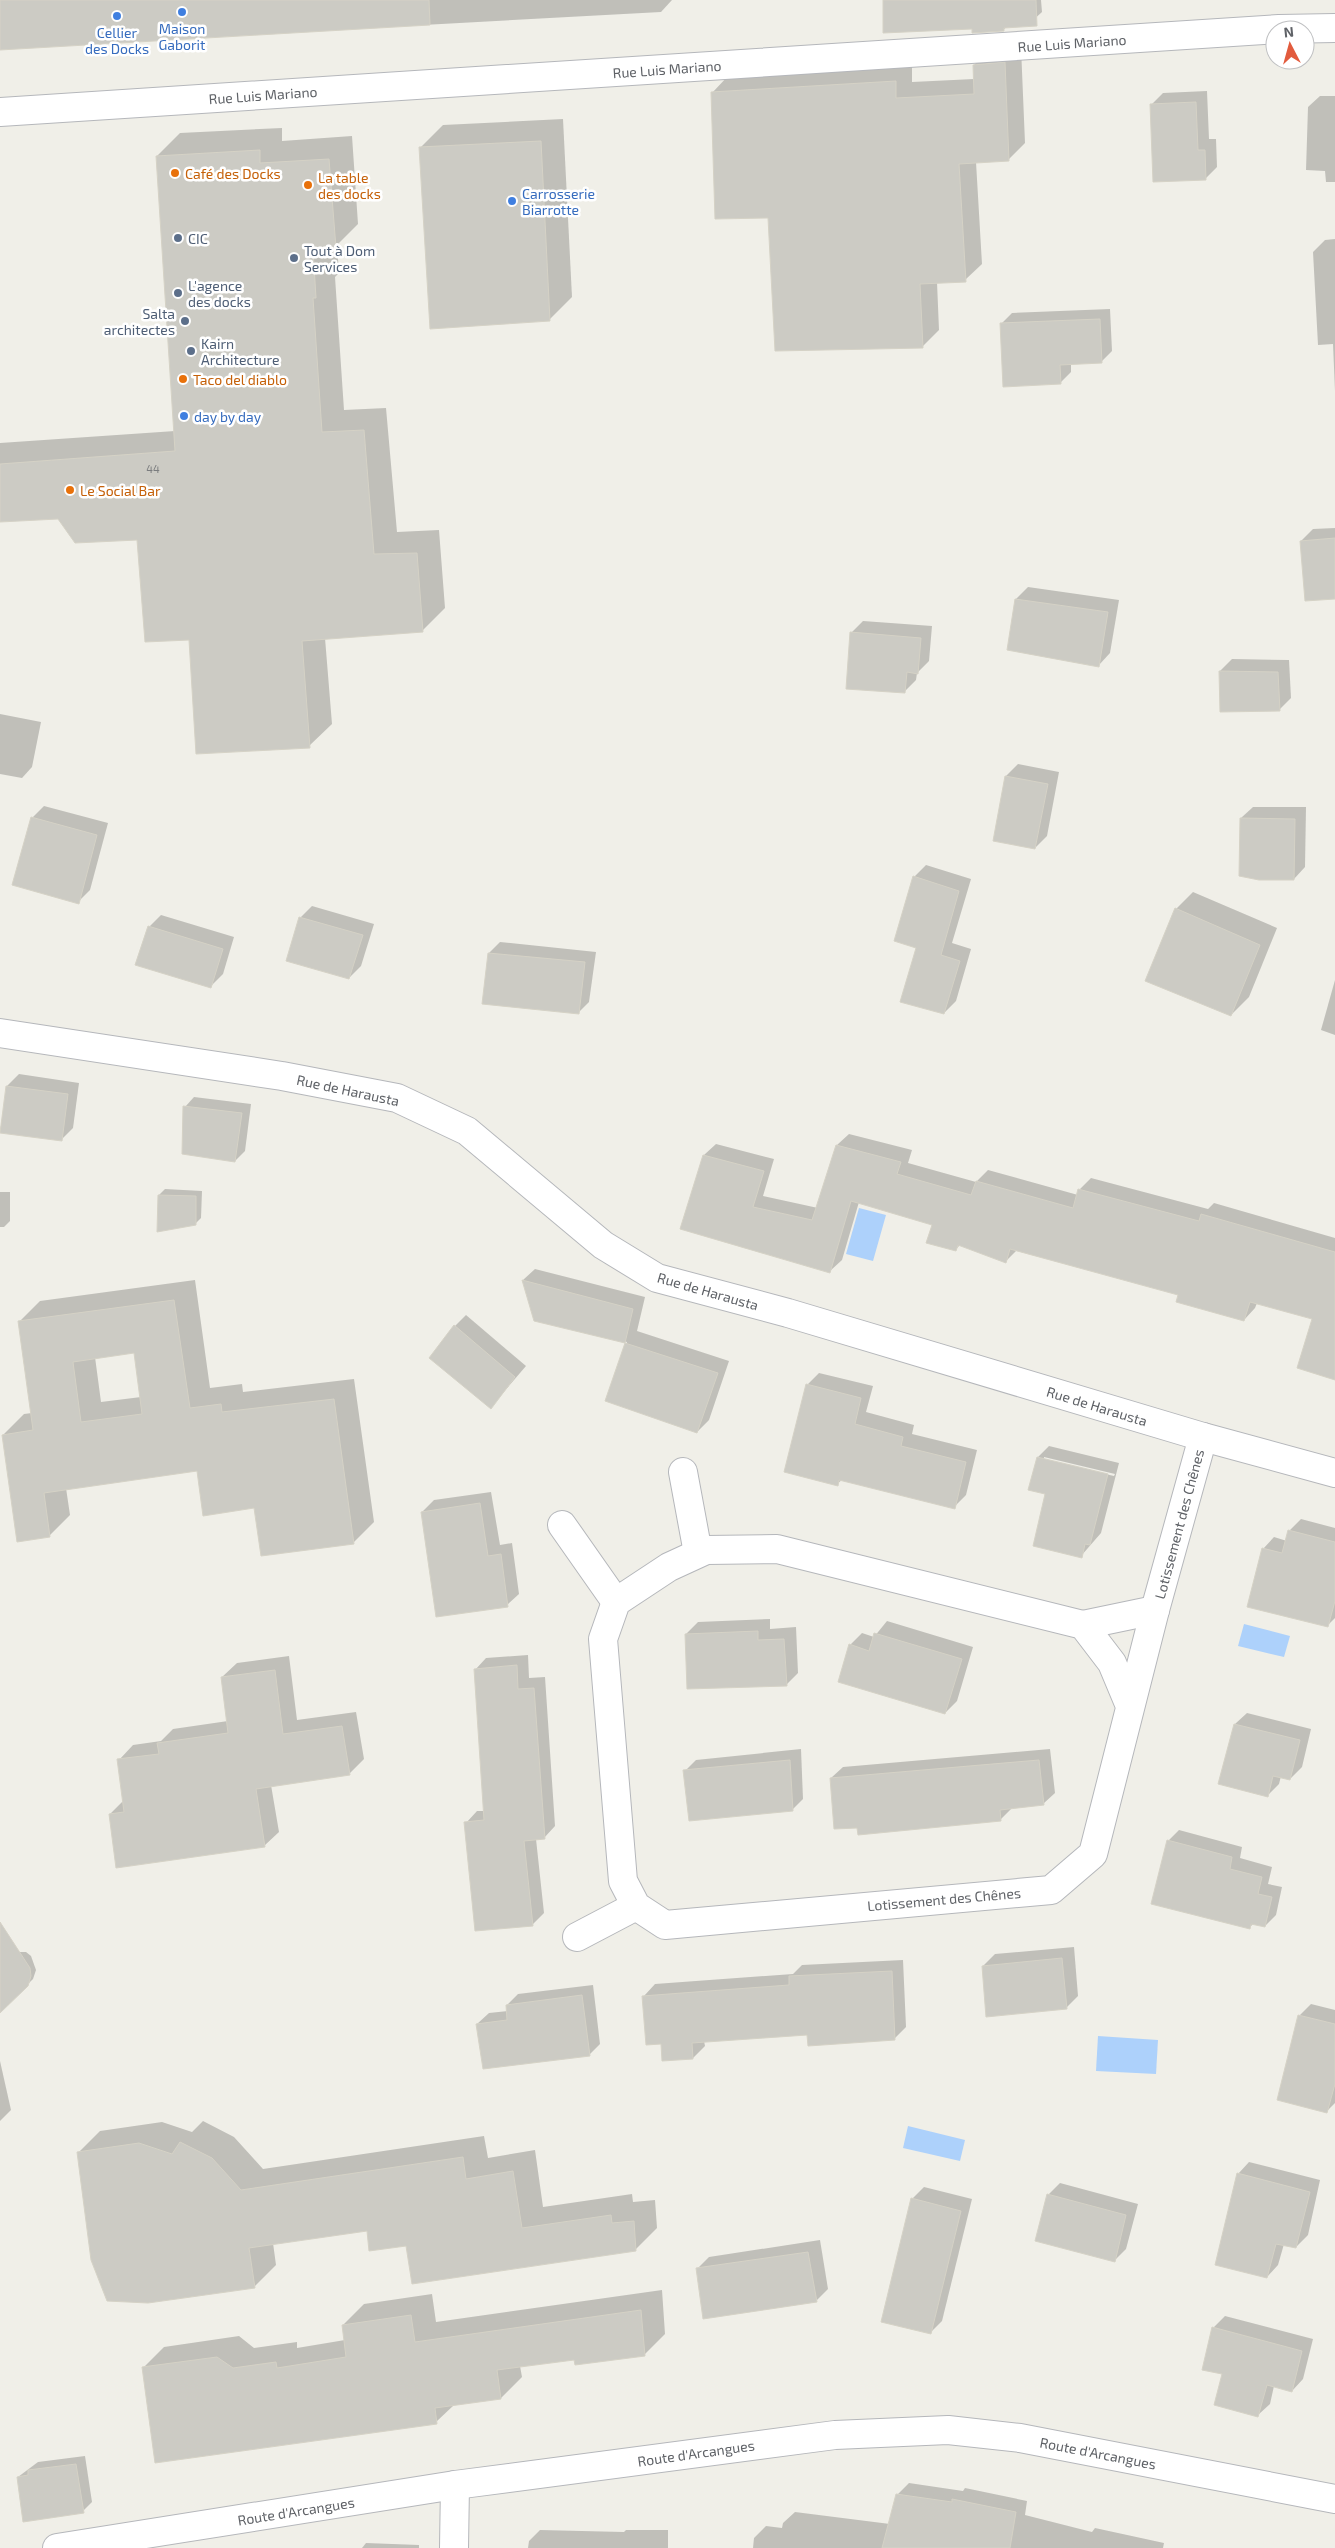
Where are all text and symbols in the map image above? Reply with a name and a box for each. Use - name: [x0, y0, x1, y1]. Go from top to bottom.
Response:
- marker: Maison Gaborit: [176, 6, 188, 18]
- marker: Cellier des Docks: [111, 10, 123, 22]
- place label: Maison Gaborit: [159, 20, 205, 53]
- north arrow: [1265, 20, 1315, 70]
- text: N: [1283, 23, 1295, 41]
- place label: Cellier des Docks: [85, 24, 149, 57]
- street label: Rue Luis Mariano: [1017, 31, 1127, 55]
- street label: Rue Luis Mariano: [612, 57, 722, 81]
- street label: Rue Luis Mariano: [208, 83, 318, 107]
- place label: Café des Docks: [185, 165, 281, 182]
- marker: Café des Docks: [169, 167, 181, 179]
- place label: La table des docks: [318, 169, 381, 202]
- marker: La table des docks: [302, 179, 314, 191]
- place label: Carrosserie Biarrotte: [522, 185, 595, 218]
- marker: Carrosserie Biarrotte: [506, 195, 518, 207]
- place label: CIC: [188, 230, 208, 247]
- marker: CIC: [172, 232, 184, 244]
- place label: Tout à Dom Services: [304, 242, 375, 275]
- marker: Tout à Dom Services: [288, 252, 300, 264]
- place label: L'agence des docks: [188, 277, 251, 310]
- marker: L'agence des docks: [172, 287, 184, 299]
- place label: Salta architectes: [104, 305, 175, 338]
- marker: Salta architectes: [179, 315, 191, 327]
- place label: Kairn Architecture: [201, 335, 280, 368]
- marker: Kairn Architecture: [185, 345, 197, 357]
- place label: Taco del diablo: [193, 371, 287, 388]
- marker: Taco del diablo: [177, 373, 189, 385]
- place label: day by day: [194, 408, 262, 425]
- marker: day by day: [178, 410, 190, 422]
- house number: 44: [146, 462, 160, 475]
- place label: Le Social Bar: [80, 482, 161, 499]
- marker: Le Social Bar: [64, 484, 76, 496]
- street label: Rue de Harausta: [295, 1071, 401, 1109]
- street label: Rue de Harausta: [655, 1268, 761, 1314]
- street label: Rue de Harausta: [1045, 1383, 1149, 1429]
- street label: Lotissement des Chênes: [1151, 1447, 1207, 1601]
- street label: Lotissement des Chênes: [866, 1884, 1022, 1914]
- street label: Route d'Arcangues: [1038, 2433, 1158, 2473]
- street label: Route d'Arcangues: [636, 2436, 756, 2470]
- street label: Route d'Arcangues: [236, 2493, 356, 2529]

